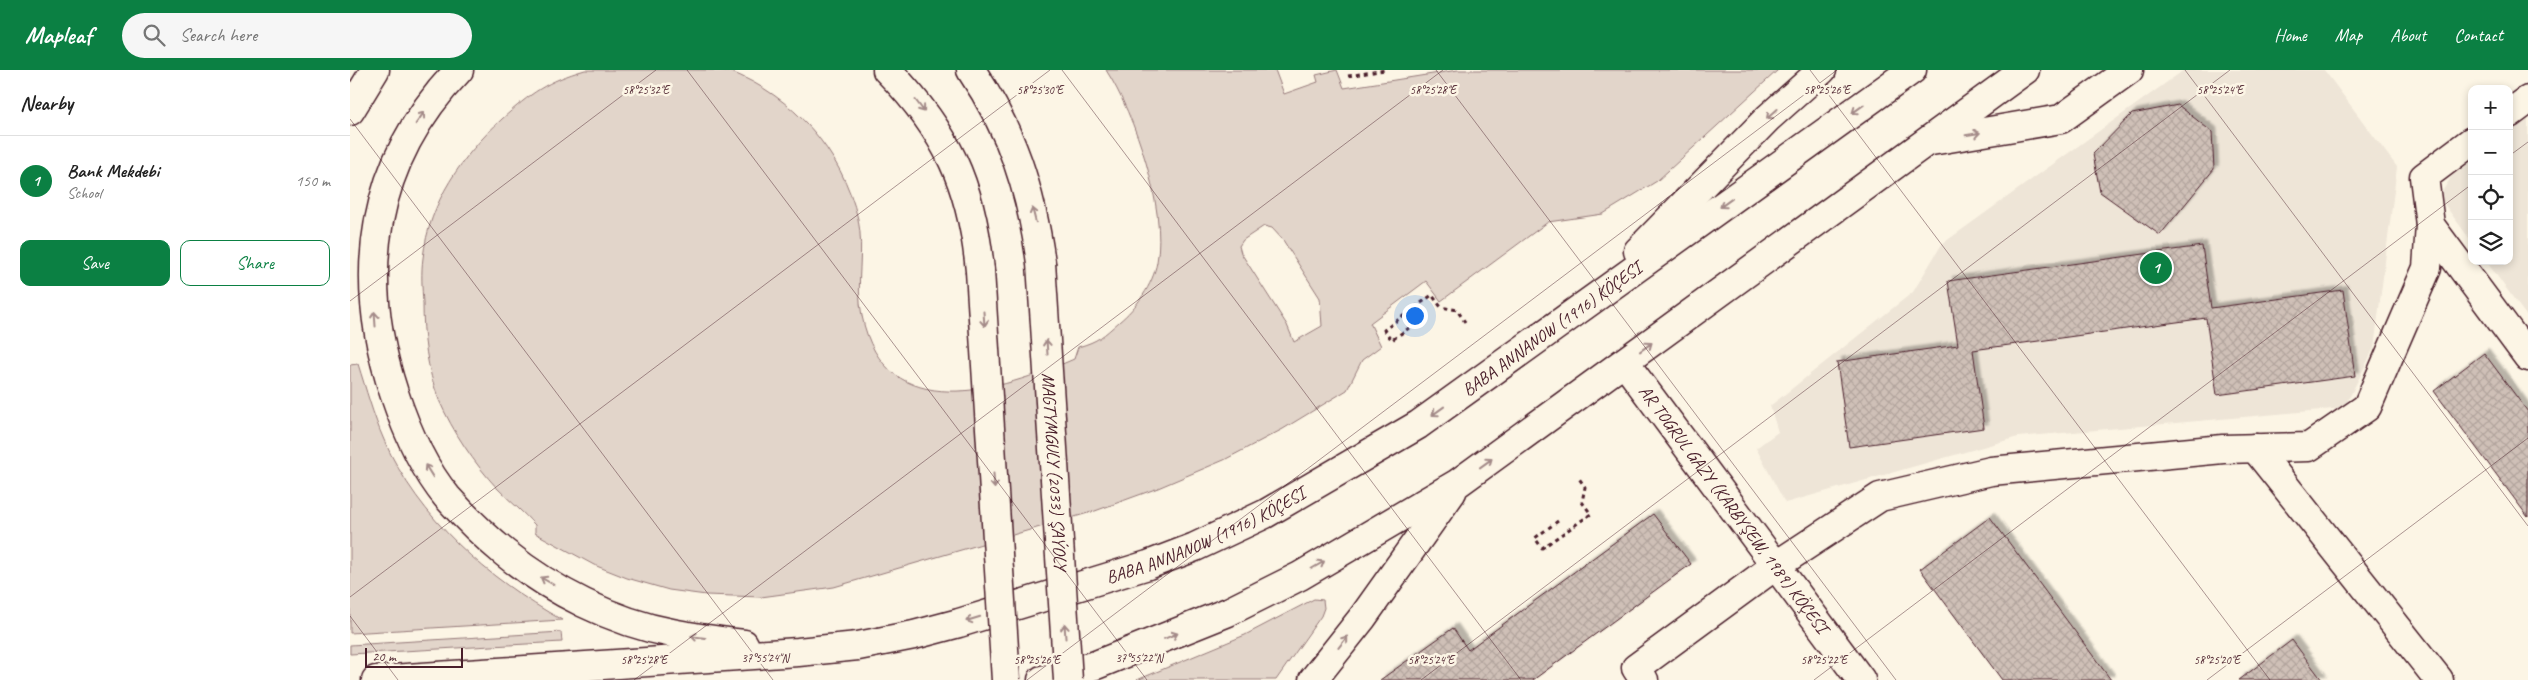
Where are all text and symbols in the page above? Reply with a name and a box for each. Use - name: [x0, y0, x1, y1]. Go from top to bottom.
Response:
- search box: [122, 13, 472, 58]
- text: Mapleaf: [25, 20, 92, 50]
- icon: search: [140, 21, 168, 49]
- text: Search here: [180, 23, 257, 47]
- text: Home: [2274, 24, 2307, 46]
- text: Map: [2335, 24, 2362, 46]
- text: About: [2390, 24, 2426, 46]
- text: Contact: [2454, 24, 2503, 46]
- text: 58°25'32"E: [623, 82, 671, 98]
- text: 58°25'30"E: [1017, 82, 1065, 98]
- text: 58°25'28"E: [1410, 82, 1458, 98]
- text: 58°25'26"E: [1804, 82, 1852, 98]
- text: 58°25'24"E: [2197, 82, 2245, 98]
- map controls: [2468, 85, 2513, 265]
- button: +: [2468, 85, 2513, 130]
- text: Nearby: [20, 90, 73, 116]
- one-way arrow: [915, 99, 926, 112]
- one-way arrow: [1852, 103, 1866, 114]
- one-way arrow: [1766, 108, 1779, 120]
- one-way arrow: [415, 111, 425, 125]
- one-way arrow: [1965, 128, 1981, 138]
- button: −: [2468, 130, 2513, 175]
- text: Bank Mekdebi: [67, 159, 159, 183]
- text: 1: [32, 171, 40, 191]
- text: 150 m: [296, 171, 330, 191]
- button: locate: [2468, 175, 2513, 220]
- text: School: [67, 183, 101, 203]
- one-way arrow: [1719, 198, 1733, 208]
- one-way arrow: [1028, 207, 1038, 223]
- button: layers: [2468, 220, 2513, 265]
- button: Save: [20, 240, 170, 286]
- button: Share: [180, 240, 330, 286]
- pin: 1: [2140, 249, 2172, 287]
- street label: BABA ANNANOW (1916) KÖÇESI: [1458, 255, 1649, 401]
- your location: [1402, 303, 1428, 329]
- one-way arrow: [371, 311, 380, 327]
- one-way arrow: [979, 311, 988, 327]
- one-way arrow: [1042, 339, 1051, 355]
- one-way arrow: [1639, 342, 1652, 353]
- street label: MAGTYMGULY (2033) ŞAÝOLY: [1037, 372, 1072, 574]
- street label: AR TOGRUL GAZY (KARBYŞEW, 1989) KÖÇESI: [1634, 381, 1835, 640]
- one-way arrow: [1431, 406, 1445, 416]
- one-way arrow: [1479, 458, 1493, 468]
- one-way arrow: [424, 464, 434, 478]
- one-way arrow: [989, 473, 998, 489]
- street label: BABA ANNANOW (1916) KÖÇESI: [1103, 480, 1312, 588]
- one-way arrow: [1310, 560, 1324, 570]
- one-way arrow: [539, 576, 554, 586]
- one-way arrow: [966, 615, 982, 625]
- one-way arrow: [1061, 624, 1070, 640]
- one-way arrow: [1163, 630, 1178, 640]
- one-way arrow: [690, 632, 706, 642]
- one-way arrow: [1338, 635, 1349, 648]
- scale bar: [365, 645, 462, 668]
- text: 20 m: [372, 648, 396, 665]
- text: 37°55'24"N: [741, 650, 790, 666]
- text: 37°55'22"N: [1115, 650, 1164, 666]
- text: 58°25'28"E: [621, 652, 669, 668]
- text: 58°25'26"E: [1014, 652, 1062, 668]
- text: 58°25'24"E: [1408, 652, 1456, 668]
- text: 58°25'22"E: [1801, 652, 1849, 668]
- text: 58°25'20"E: [2194, 652, 2242, 668]

